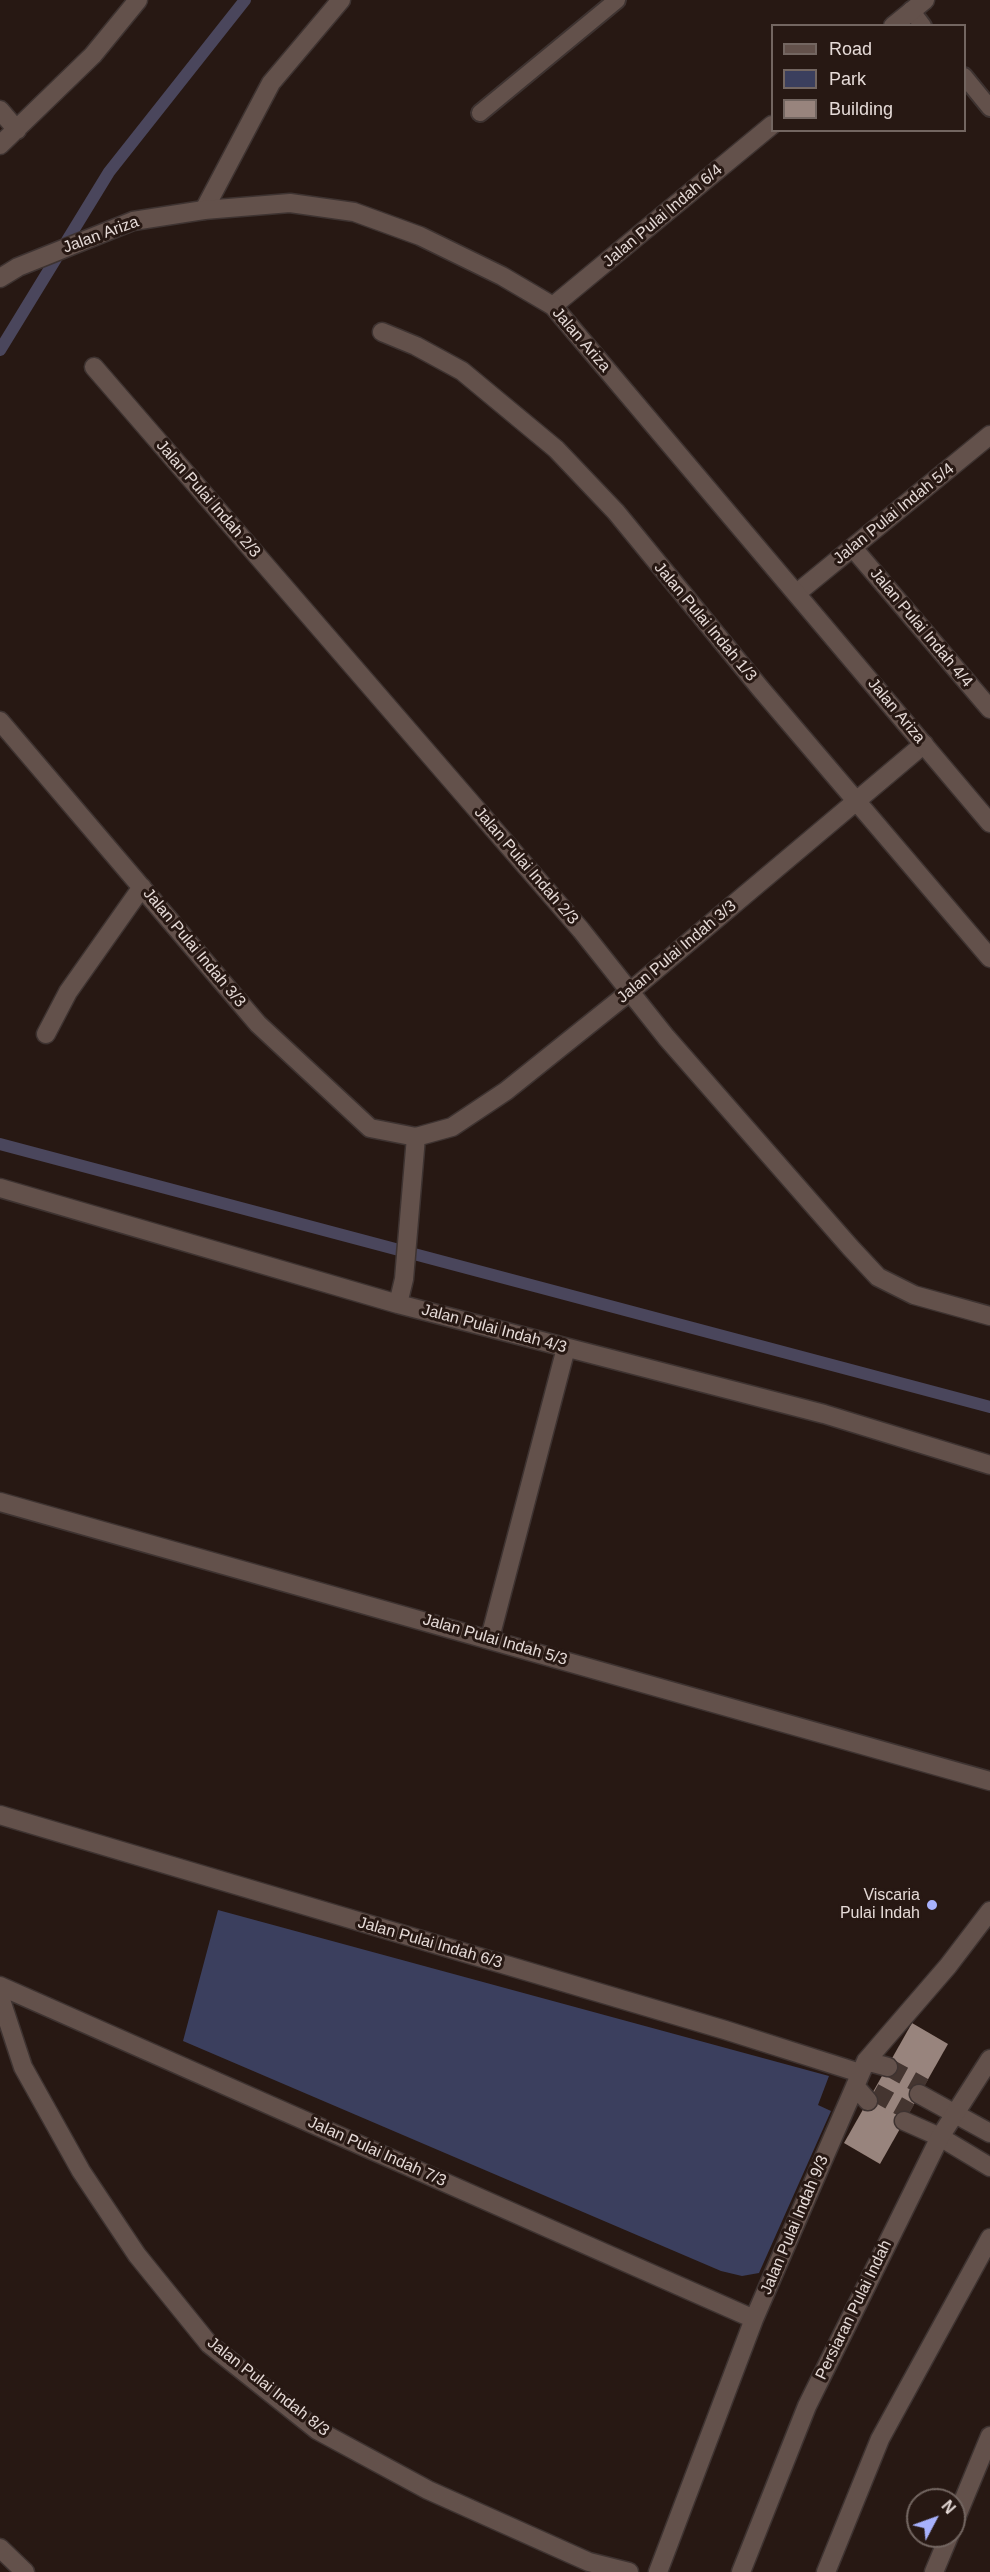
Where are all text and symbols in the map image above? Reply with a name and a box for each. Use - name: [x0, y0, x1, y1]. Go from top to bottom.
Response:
- legend: [771, 24, 966, 132]
- text: Road: [829, 39, 872, 59]
- text: Park: [829, 69, 866, 89]
- text: Building: [829, 99, 893, 119]
- street label: Jalan Pulai Indah 6/4: [600, 161, 726, 271]
- street label: Jalan Ariza: [61, 212, 141, 258]
- street label: Jalan Ariza: [548, 304, 614, 376]
- street label: Jalan Pulai Indah 2/3: [152, 436, 264, 562]
- street label: Jalan Pulai Indah 5/4: [830, 460, 958, 568]
- street label: Jalan Pulai Indah 1/3: [650, 559, 760, 685]
- street label: Jalan Pulai Indah 4/4: [866, 565, 976, 691]
- street label: Jalan Ariza: [863, 675, 929, 747]
- street label: Jalan Pulai Indah 2/3: [470, 803, 582, 929]
- street label: Jalan Pulai Indah 3/3: [139, 885, 249, 1011]
- street label: Jalan Pulai Indah 3/3: [614, 897, 740, 1007]
- street label: Jalan Pulai Indah 4/3: [419, 1300, 569, 1358]
- street label: Jalan Pulai Indah 5/3: [421, 1610, 569, 1670]
- place label: Viscaria Pulai Indah: [840, 1886, 920, 1924]
- marker: Viscaria Pulai Indah: [925, 1898, 939, 1912]
- street label: Jalan Pulai Indah 6/3: [356, 1913, 504, 1973]
- street label: Jalan Pulai Indah 7/3: [305, 2113, 449, 2191]
- street label: Jalan Pulai Indah 9/3: [757, 2152, 833, 2298]
- street label: Persiaran Pulai Indah: [812, 2237, 896, 2383]
- street label: Jalan Pulai Indah 8/3: [203, 2333, 333, 2441]
- north arrow: [906, 2488, 966, 2548]
- text: N: [938, 2497, 959, 2517]

